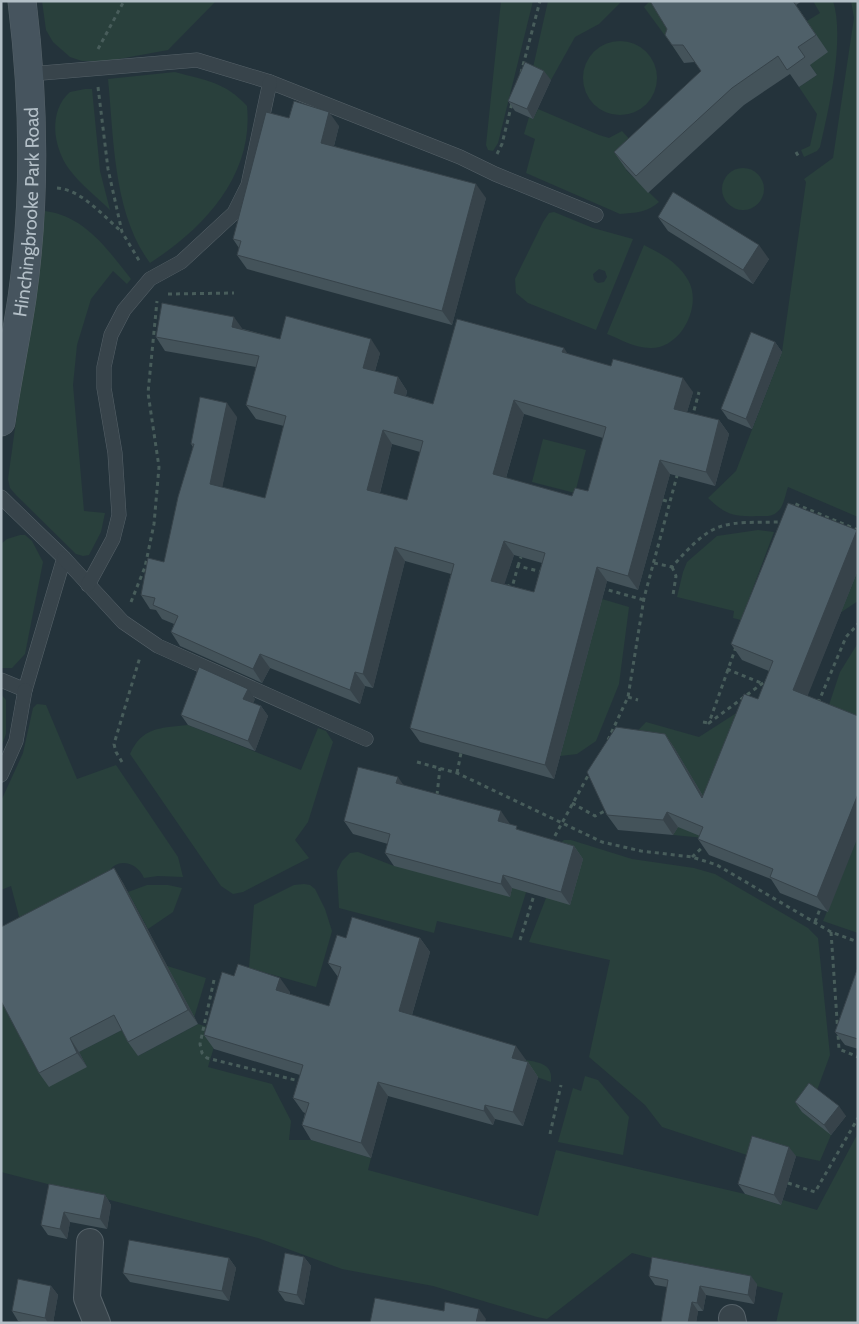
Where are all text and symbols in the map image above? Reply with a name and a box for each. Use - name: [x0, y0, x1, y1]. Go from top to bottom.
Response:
- street label: Hinchingbrooke Park Road: [8, 107, 44, 318]

